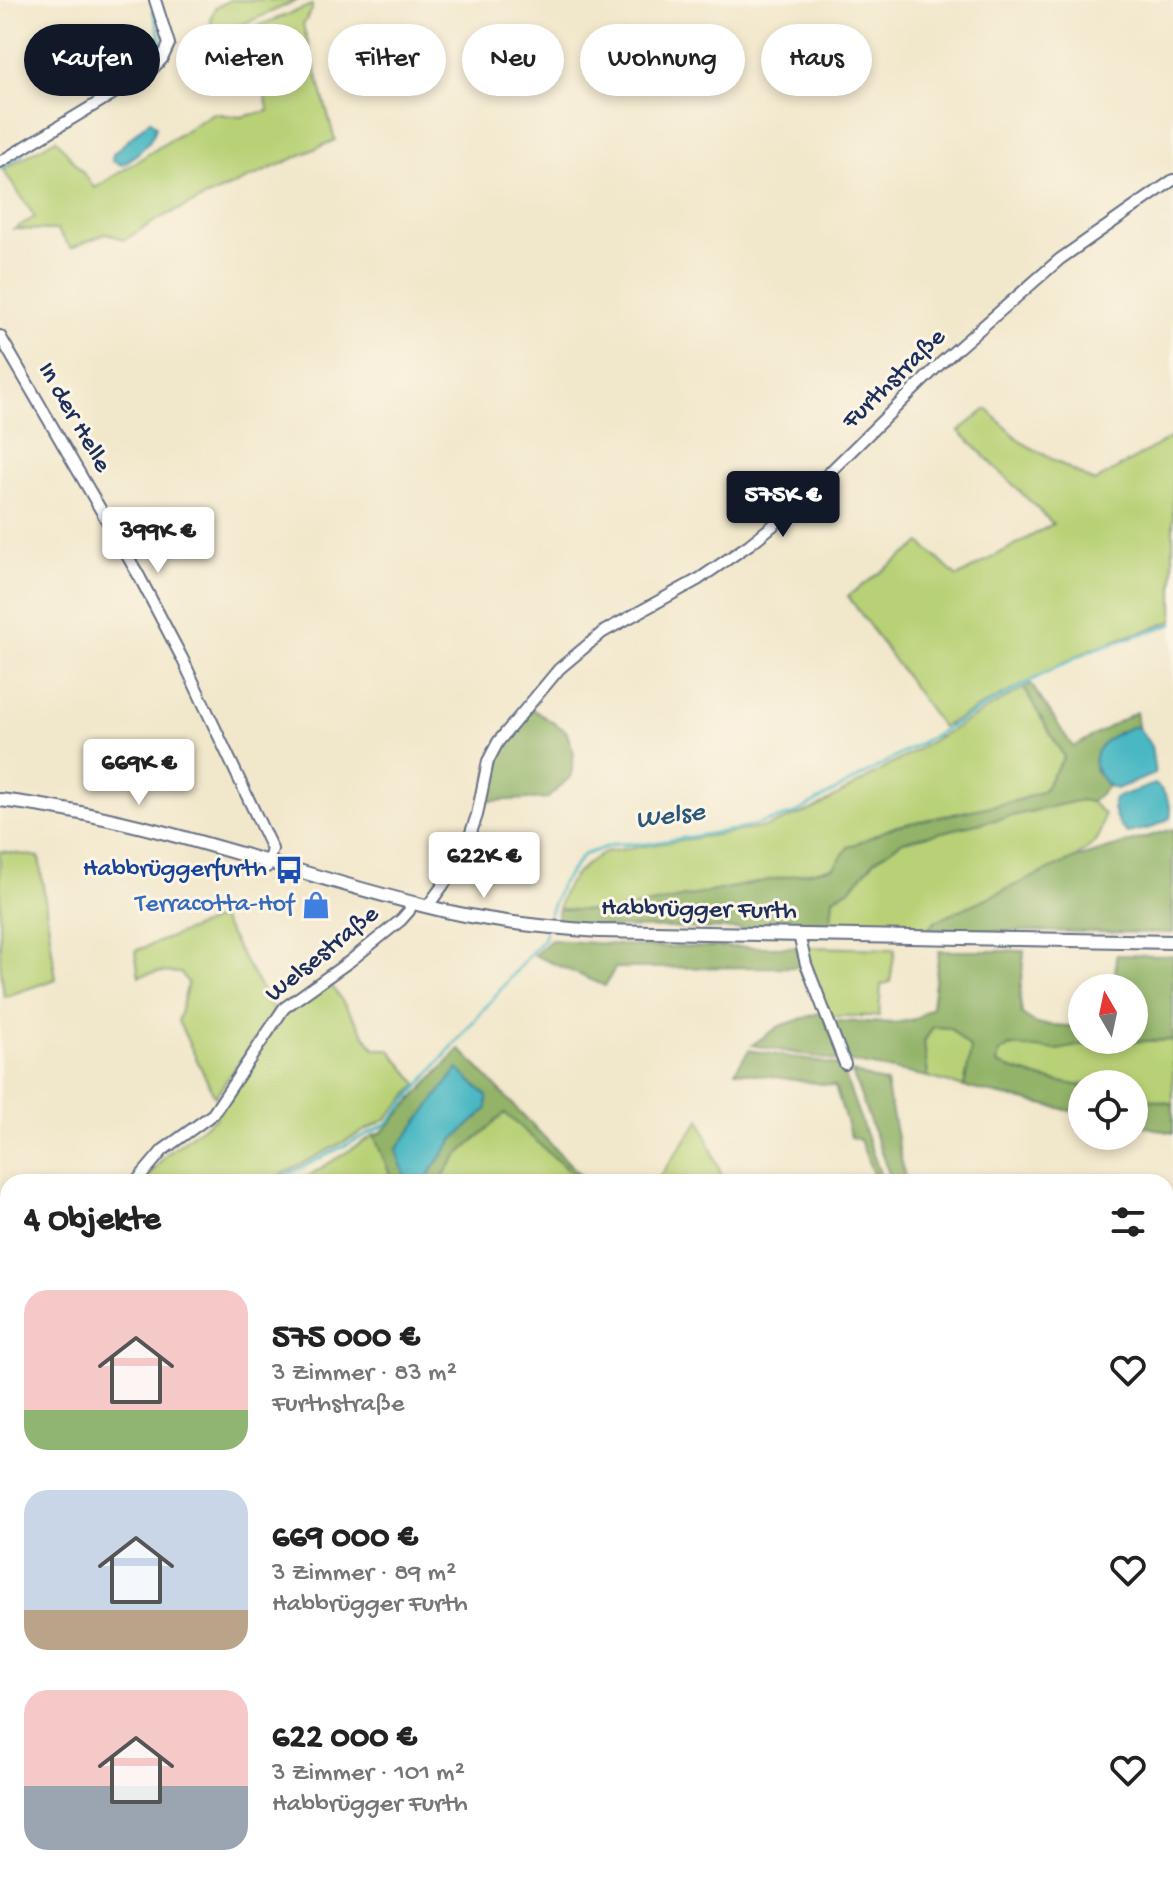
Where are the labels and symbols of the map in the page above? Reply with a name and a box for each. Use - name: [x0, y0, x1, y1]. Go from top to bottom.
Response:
- street label: Furthstraße: [836, 322, 954, 438]
- street label: In der Helle: [29, 357, 117, 479]
- pin: 575K €: [718, 471, 848, 539]
- pin: 399K €: [93, 507, 223, 575]
- pin: 669K €: [74, 739, 204, 807]
- water label: Welse: [634, 796, 708, 838]
- pin: 622K €: [419, 832, 549, 900]
- place label: Habbrüggerfurth: [83, 855, 267, 886]
- bus stop icon: Habbrüggerfurth: [274, 855, 304, 885]
- place label: Terracotta-Hof: [133, 890, 296, 921]
- shop icon: Terracotta-Hof: [301, 890, 331, 920]
- street label: Habbrügger Furth: [601, 894, 797, 928]
- street label: Welsestraße: [260, 899, 387, 1010]
- north arrow: [1068, 974, 1148, 1054]

